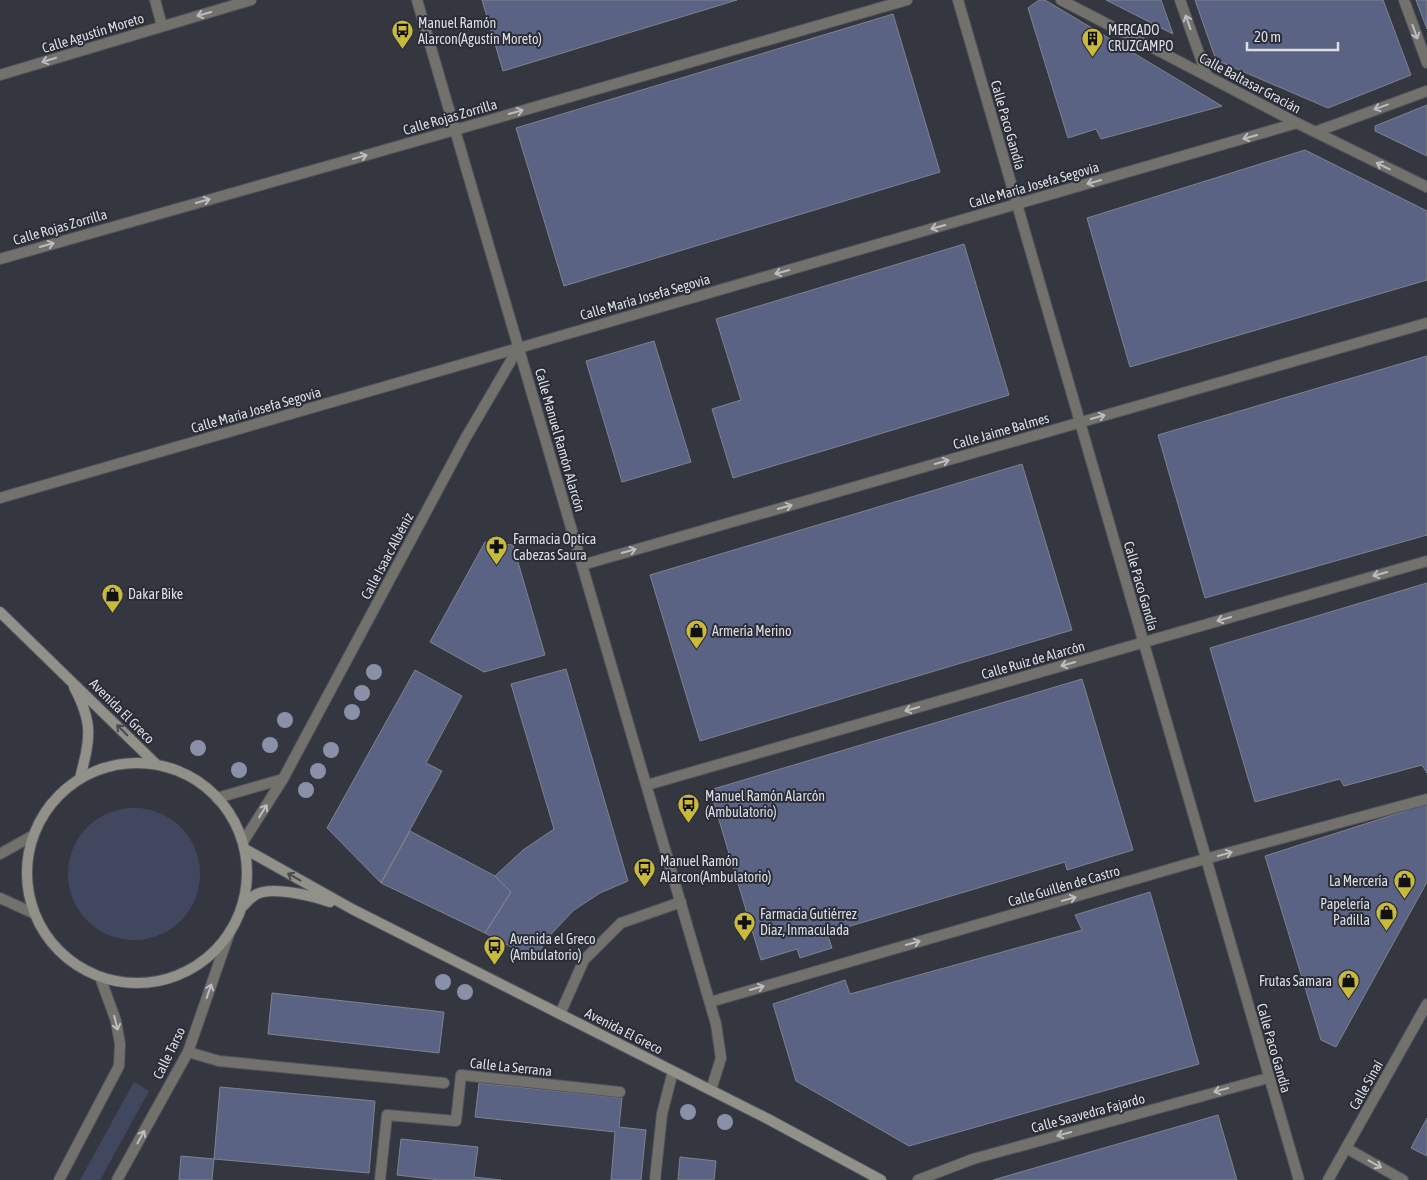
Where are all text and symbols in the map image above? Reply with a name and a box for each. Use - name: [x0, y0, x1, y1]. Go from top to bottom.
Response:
- one-way arrow: [197, 9, 213, 19]
- street label: Calle Agustín Moreto: [40, 10, 146, 56]
- one-way arrow: [1183, 14, 1192, 30]
- place label: Manuel Ramón Alarcon(Agustín Moreto): [418, 15, 542, 47]
- bus stop icon: Manuel Ramón Alarcon(Agustín Moreto): [390, 19, 414, 50]
- scale bar: [1247, 20, 1338, 52]
- place label: MERCADO CRUZCAMPO: [1108, 22, 1173, 54]
- one-way arrow: [1411, 23, 1421, 39]
- building icon: MERCADO CRUZCAMPO: [1080, 26, 1104, 57]
- text: 20 m: [1254, 28, 1281, 45]
- street label: Calle Baltasar Gracián: [1196, 49, 1304, 117]
- one-way arrow: [41, 56, 57, 66]
- street label: Calle Paco Gandía: [988, 78, 1028, 172]
- street label: Calle Rojas Zorrilla: [401, 96, 499, 138]
- one-way arrow: [1374, 103, 1389, 112]
- one-way arrow: [508, 107, 524, 117]
- one-way arrow: [1243, 132, 1259, 142]
- one-way arrow: [351, 152, 367, 161]
- street label: Calle María Josefa Segovia: [967, 159, 1101, 211]
- one-way arrow: [1376, 161, 1391, 170]
- one-way arrow: [1087, 177, 1103, 187]
- one-way arrow: [195, 196, 211, 206]
- street label: Calle Rojas Zorrilla: [11, 206, 109, 248]
- one-way arrow: [931, 222, 947, 232]
- one-way arrow: [38, 240, 54, 250]
- one-way arrow: [774, 267, 790, 277]
- street label: Calle María Josefa Segovia: [578, 271, 712, 323]
- street label: Calle Manuel Ramón Alarcón: [532, 366, 588, 514]
- street label: Calle María Josefa Segovia: [189, 384, 323, 436]
- street label: Calle Jaime Balmes: [951, 410, 1051, 452]
- one-way arrow: [1089, 412, 1105, 422]
- one-way arrow: [933, 457, 949, 466]
- one-way arrow: [777, 501, 793, 511]
- street label: Calle Isaac Albéniz: [357, 510, 417, 602]
- place label: Farmacia Optica Cabezas Saura: [513, 531, 596, 563]
- pharmacy icon: Farmacia Optica Cabezas Saura: [485, 535, 509, 566]
- street label: Calle Paco Gandía: [1121, 539, 1161, 633]
- one-way arrow: [621, 546, 637, 556]
- one-way arrow: [1373, 570, 1389, 580]
- shop icon: Dakar Bike: [100, 582, 124, 613]
- place label: Dakar Bike: [128, 586, 183, 602]
- one-way arrow: [1216, 615, 1232, 624]
- shop icon: Armería Merino: [684, 619, 708, 650]
- place label: Armería Merino: [712, 623, 792, 639]
- street label: Calle Ruiz de Alarcón: [979, 638, 1087, 682]
- one-way arrow: [1060, 659, 1076, 669]
- street label: Avenida El Greco: [86, 675, 158, 747]
- one-way arrow: [904, 704, 920, 714]
- one-way arrow: [116, 724, 129, 736]
- place label: Manuel Ramón Alarcón (Ambulatorio): [705, 788, 825, 820]
- bus stop icon: Manuel Ramón Alarcón (Ambulatorio): [677, 792, 701, 823]
- one-way arrow: [258, 804, 268, 818]
- one-way arrow: [1217, 849, 1233, 858]
- place label: Manuel Ramón Alarcon(Ambulatorio): [660, 853, 771, 885]
- bus stop icon: Manuel Ramón Alarcon(Ambulatorio): [632, 857, 656, 888]
- street label: Calle Guillén de Castro: [1006, 862, 1122, 910]
- shop icon: La Mercería: [1392, 869, 1416, 900]
- one-way arrow: [287, 872, 302, 882]
- place label: La Mercería: [1329, 873, 1388, 889]
- one-way arrow: [1061, 893, 1077, 903]
- place label: Papelería Padilla: [1320, 896, 1370, 928]
- shop icon: Papelería Padilla: [1374, 900, 1398, 931]
- place label: Farmacia Gutiérrez Díaz, Inmaculada: [760, 906, 857, 938]
- pharmacy icon: Farmacia Gutiérrez Díaz, Inmaculada: [732, 910, 756, 941]
- place label: Avenida el Greco (Ambulatorio): [510, 931, 596, 963]
- bus stop icon: Avenida el Greco (Ambulatorio): [482, 935, 506, 966]
- one-way arrow: [905, 938, 921, 948]
- shop icon: Frutas Samara: [1336, 969, 1360, 1000]
- place label: Frutas Samara: [1259, 973, 1332, 989]
- one-way arrow: [205, 983, 214, 999]
- one-way arrow: [748, 983, 764, 993]
- street label: Calle Paco Gandía: [1254, 1001, 1294, 1095]
- street label: Avenida El Greco: [582, 1005, 666, 1057]
- one-way arrow: [112, 1014, 121, 1030]
- street label: Calle Tarso: [150, 1024, 188, 1082]
- street label: Calle La Serrana: [469, 1055, 553, 1079]
- street label: Calle Sinaí: [1346, 1058, 1386, 1112]
- one-way arrow: [1214, 1086, 1230, 1096]
- street label: Calle Saavedra Fajardo: [1029, 1090, 1147, 1136]
- one-way arrow: [1057, 1129, 1073, 1139]
- one-way arrow: [136, 1131, 146, 1145]
- one-way arrow: [1367, 1159, 1382, 1169]

